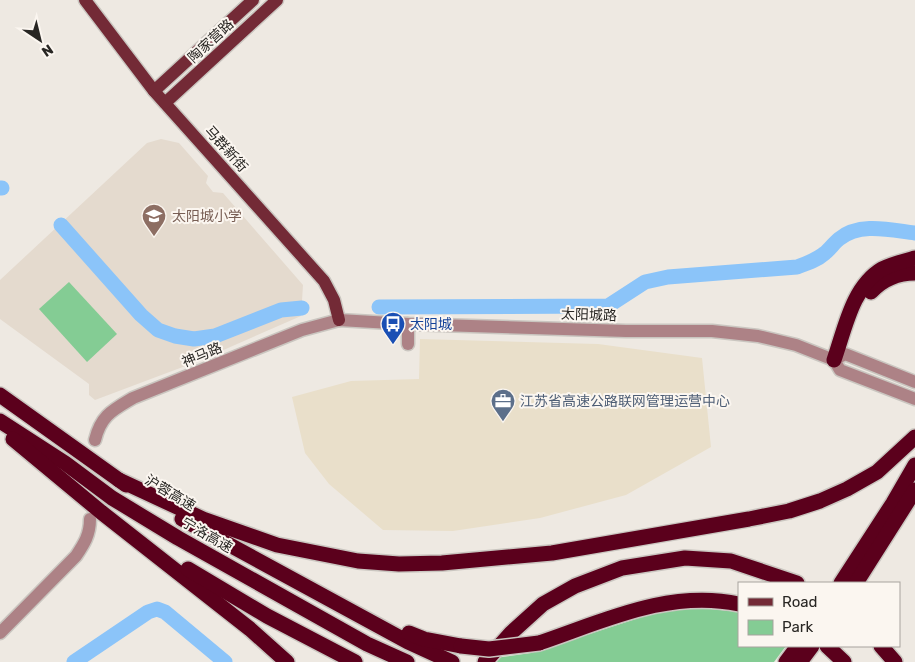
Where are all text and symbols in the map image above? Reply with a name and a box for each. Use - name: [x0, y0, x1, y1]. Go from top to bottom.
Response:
- north arrow: [15, 15, 65, 65]
- street label: 陶家营路: [185, 16, 237, 66]
- text: N: [38, 40, 56, 60]
- street label: 马群新街: [201, 123, 251, 175]
- school or university icon: 太阳城小学: [141, 203, 167, 237]
- place label: 太阳城小学: [172, 208, 242, 225]
- street label: 太阳城路: [561, 306, 617, 324]
- bus stop icon: 太阳城: [380, 311, 406, 345]
- place label: 太阳城: [410, 316, 452, 333]
- street label: 神马路: [179, 339, 225, 371]
- office icon: 江苏省高速公路联网管理运营中心: [490, 388, 516, 422]
- place label: 江苏省高速公路联网管理运营中心: [520, 393, 730, 410]
- street label: 沪蓉高速: [142, 471, 198, 515]
- street label: 宁洛高速: [179, 514, 235, 556]
- legend: [738, 582, 900, 647]
- text: Road: [782, 593, 818, 611]
- text: Park: [782, 618, 813, 636]

